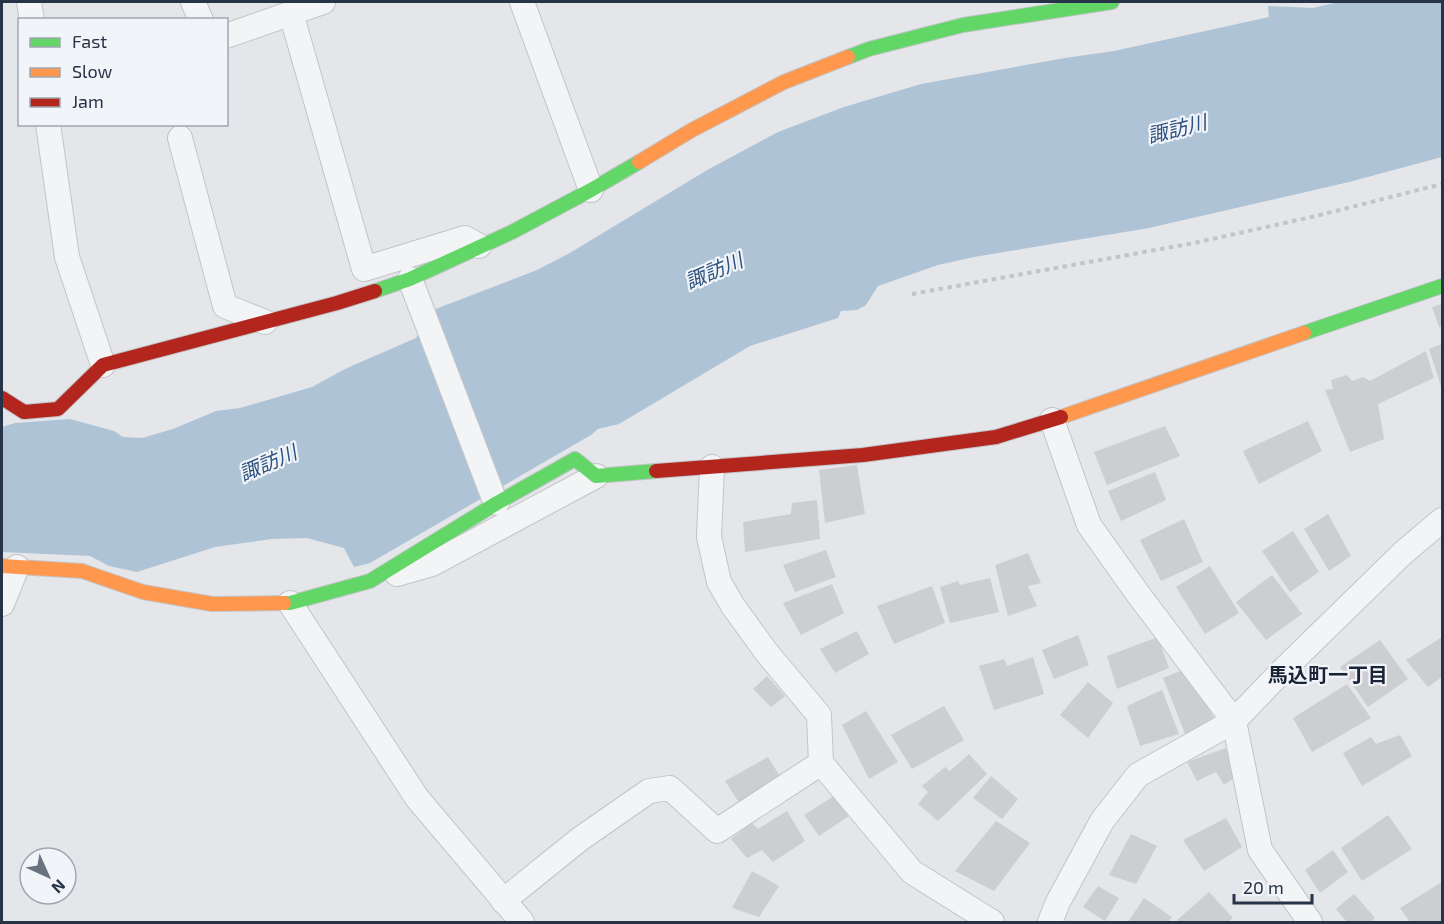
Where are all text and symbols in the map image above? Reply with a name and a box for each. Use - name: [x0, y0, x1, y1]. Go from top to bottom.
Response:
- legend: [18, 18, 228, 126]
- text: Fast: [72, 30, 107, 52]
- text: Slow: [72, 60, 113, 82]
- text: Jam: [72, 90, 104, 112]
- water label: 諏訪川: [1145, 109, 1211, 147]
- water label: 諏訪川: [681, 247, 748, 293]
- water label: 諏訪川: [235, 439, 302, 485]
- district label: 馬込町一丁目: [1268, 662, 1388, 686]
- north arrow: [18, 846, 78, 906]
- scale bar: [1234, 867, 1312, 905]
- text: N: [48, 876, 70, 898]
- text: 20 m: [1243, 876, 1284, 898]

